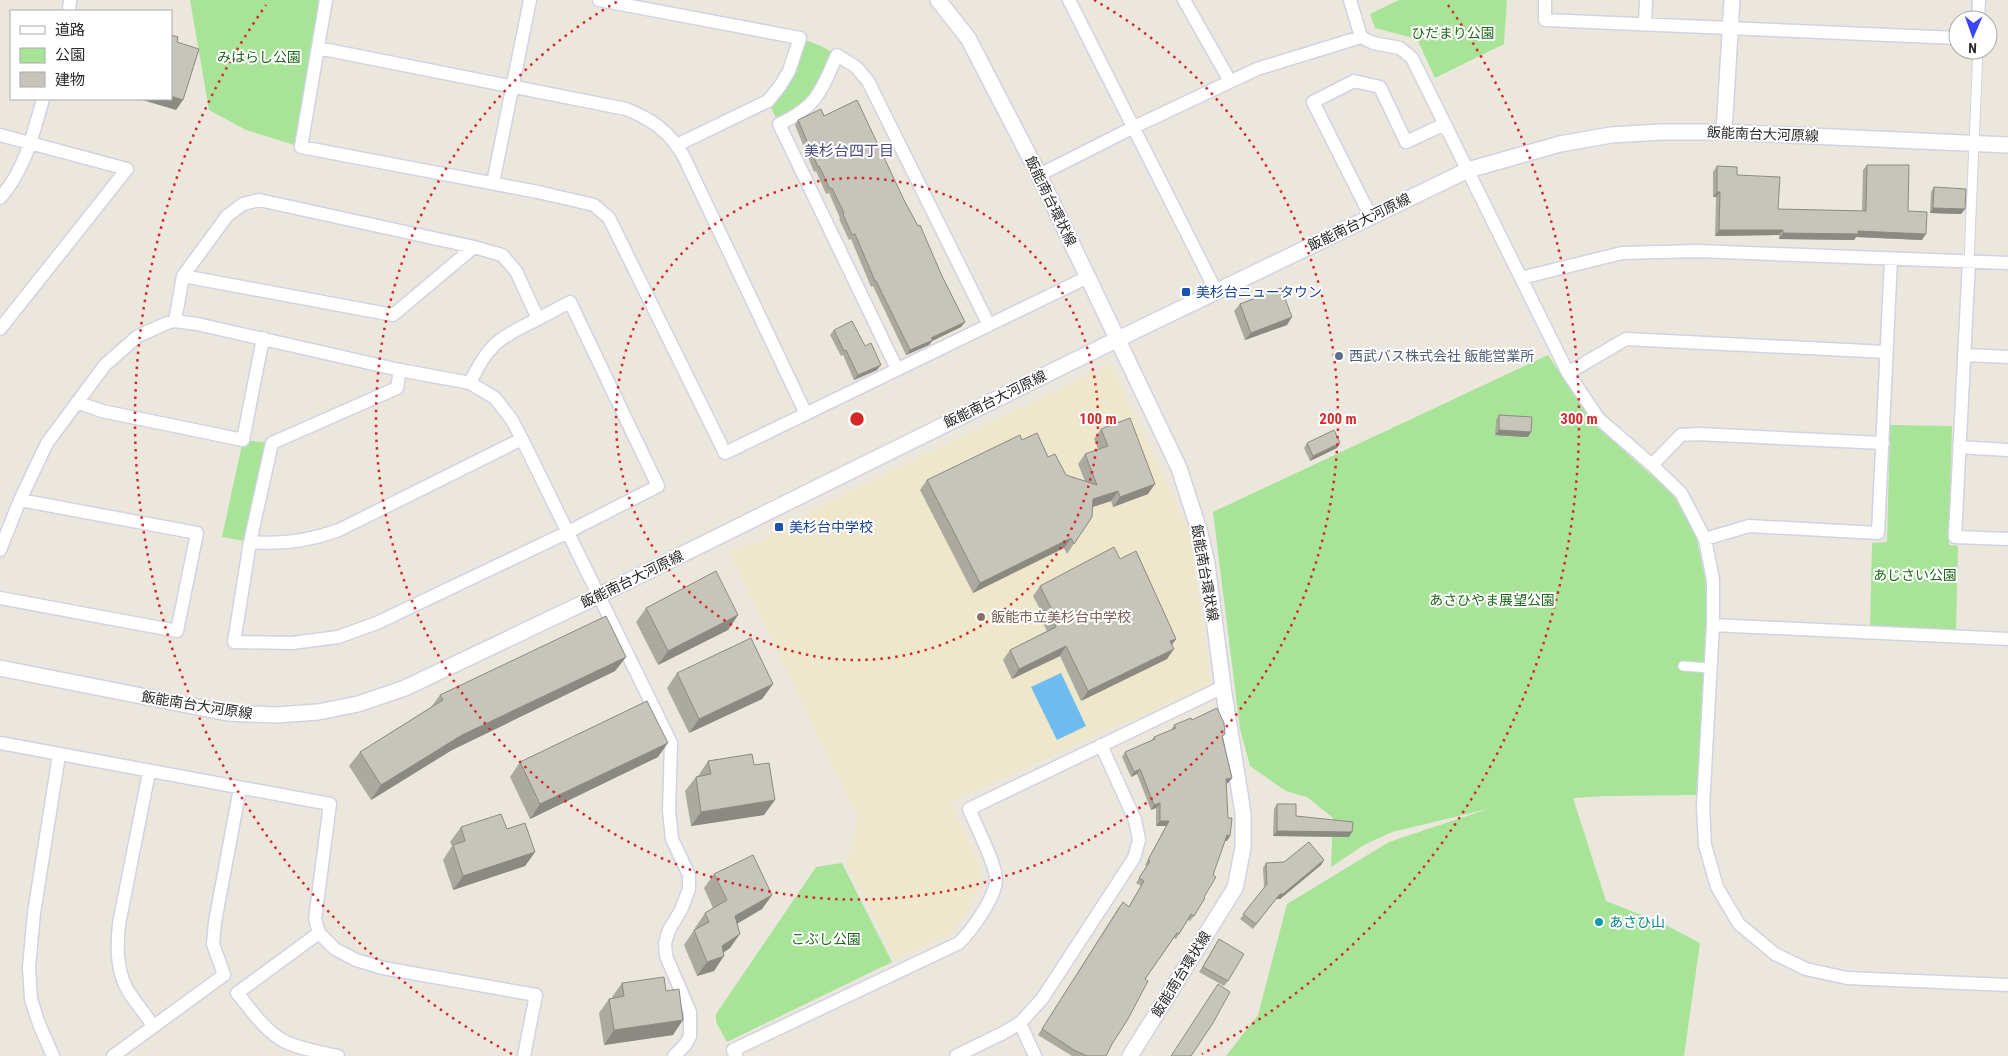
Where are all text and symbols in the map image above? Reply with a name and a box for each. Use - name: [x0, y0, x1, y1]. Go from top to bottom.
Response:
- legend: [10, 10, 172, 100]
- north arrow: [1948, 10, 1998, 60]
- text: 道路: [55, 21, 85, 39]
- park label: ひだまり公園: [1411, 25, 1495, 41]
- text: N: [1968, 40, 1977, 56]
- text: 公園: [55, 46, 85, 64]
- park label: みはらし公園: [217, 49, 301, 65]
- text: 建物: [55, 71, 85, 89]
- street label: 飯能南台大河原線: [1707, 124, 1819, 144]
- district label: 美杉台四丁目: [804, 142, 894, 160]
- street label: 飯能南台環状線: [1022, 153, 1080, 249]
- street label: 飯能南台大河原線: [1305, 190, 1413, 254]
- place label: 美杉台ニュータウン: [1196, 284, 1322, 300]
- marker: 美杉台ニュータウン: [1180, 286, 1192, 298]
- place label: 西武バス株式会社 飯能営業所: [1349, 348, 1534, 364]
- marker: 西武バス株式会社 飯能営業所: [1333, 350, 1345, 362]
- street label: 飯能南台大河原線: [941, 367, 1049, 431]
- centre of rings: [848, 410, 866, 428]
- text: 100 m: [1079, 410, 1117, 428]
- text: 200 m: [1319, 410, 1357, 428]
- text: 300 m: [1560, 410, 1598, 428]
- place label: 美杉台中学校: [789, 519, 873, 535]
- marker: 美杉台中学校: [773, 521, 785, 533]
- street label: 飯能南台環状線: [1189, 523, 1221, 623]
- street label: 飯能南台大河原線: [578, 547, 686, 611]
- park label: あじさい公園: [1873, 567, 1957, 583]
- park label: あさひやま展望公園: [1429, 592, 1555, 608]
- place label: 飯能市立美杉台中学校: [991, 609, 1131, 625]
- marker: 飯能市立美杉台中学校: [975, 611, 987, 623]
- street label: 飯能南台大河原線: [140, 688, 254, 722]
- place label: あさひ山: [1609, 914, 1665, 930]
- marker: あさひ山: [1593, 916, 1605, 928]
- street label: 飯能南台環状線: [1148, 928, 1214, 1020]
- park label: こぶし公園: [791, 931, 861, 947]

